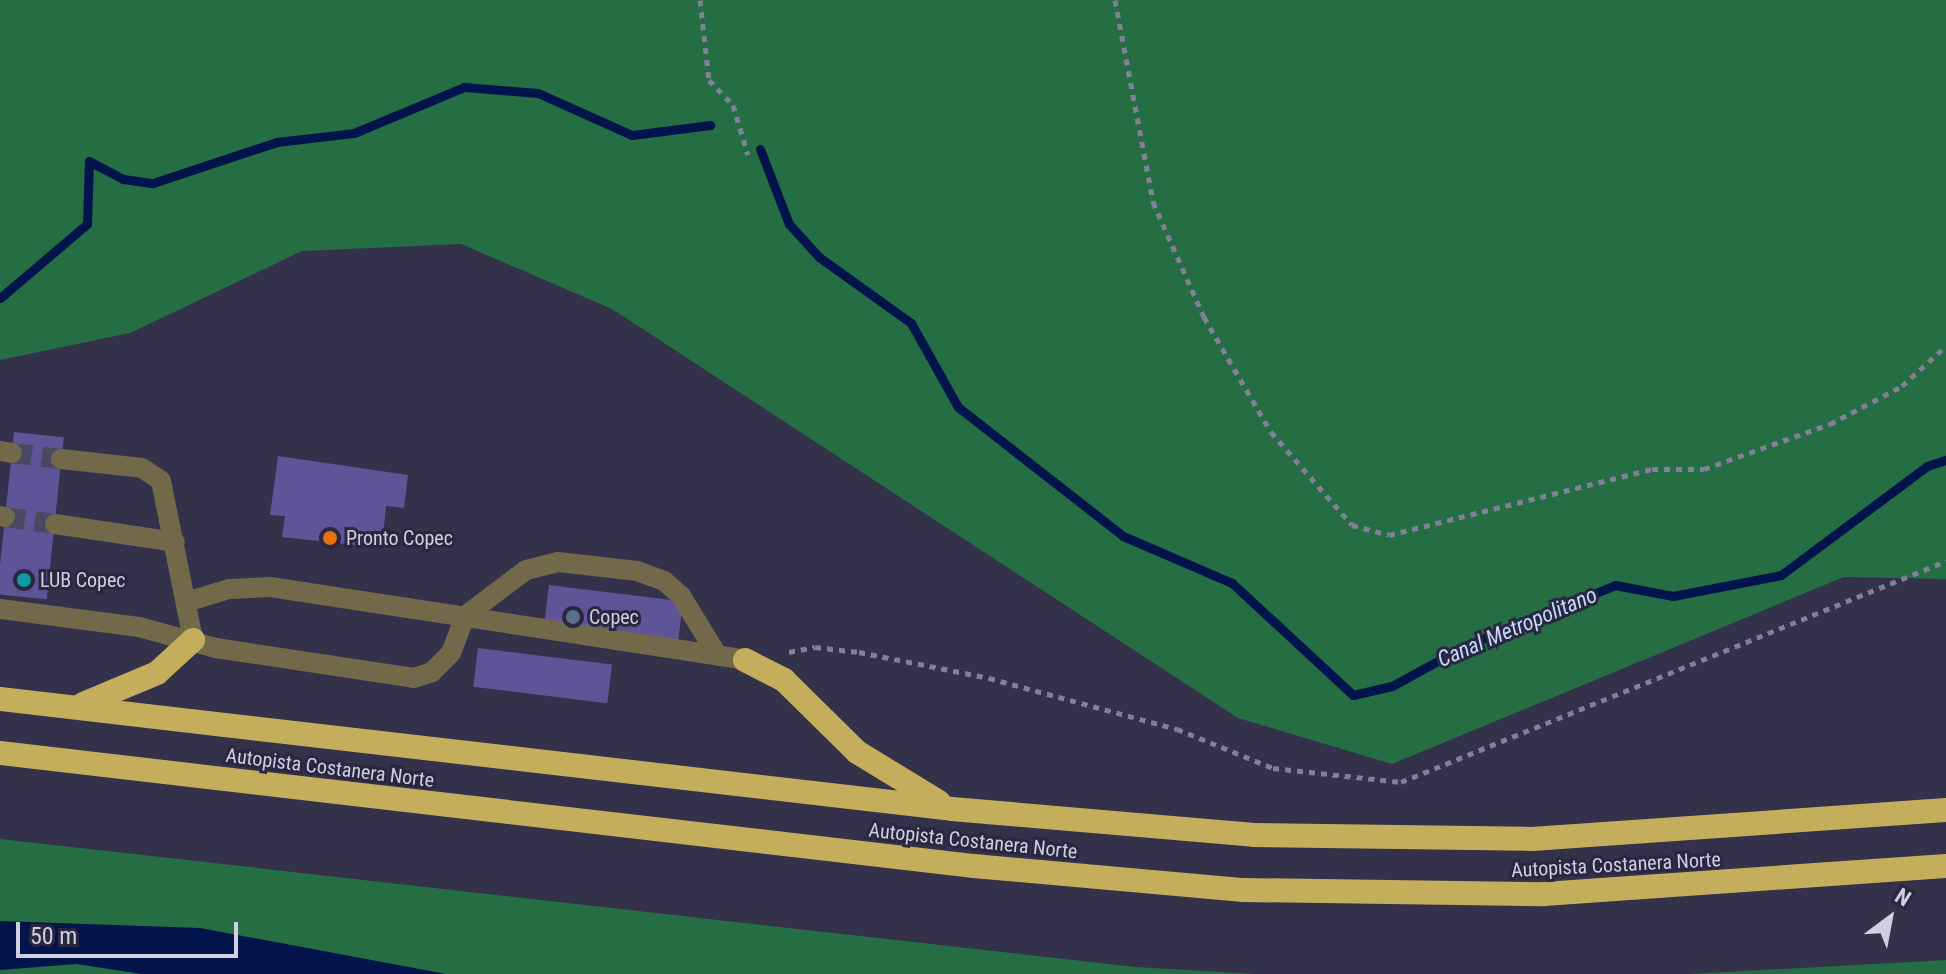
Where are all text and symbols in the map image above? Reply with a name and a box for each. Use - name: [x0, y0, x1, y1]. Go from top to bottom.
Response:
- place label: Pronto Copec: [346, 526, 453, 550]
- marker: Pronto Copec: [321, 529, 339, 547]
- place label: LUB Copec: [40, 568, 126, 592]
- marker: LUB Copec: [15, 571, 33, 589]
- water label: Canal Metropolitano: [1433, 581, 1601, 673]
- place label: Copec: [589, 605, 639, 629]
- marker: Copec: [564, 608, 582, 626]
- street label: Autopista Costanera Norte: [224, 743, 436, 793]
- street label: Autopista Costanera Norte: [867, 818, 1079, 864]
- street label: Autopista Costanera Norte: [1511, 848, 1721, 882]
- north arrow: [1850, 878, 1930, 958]
- text: N: [1891, 883, 1915, 911]
- scale bar: [20, 906, 242, 956]
- text: 50 m: [30, 922, 77, 950]

